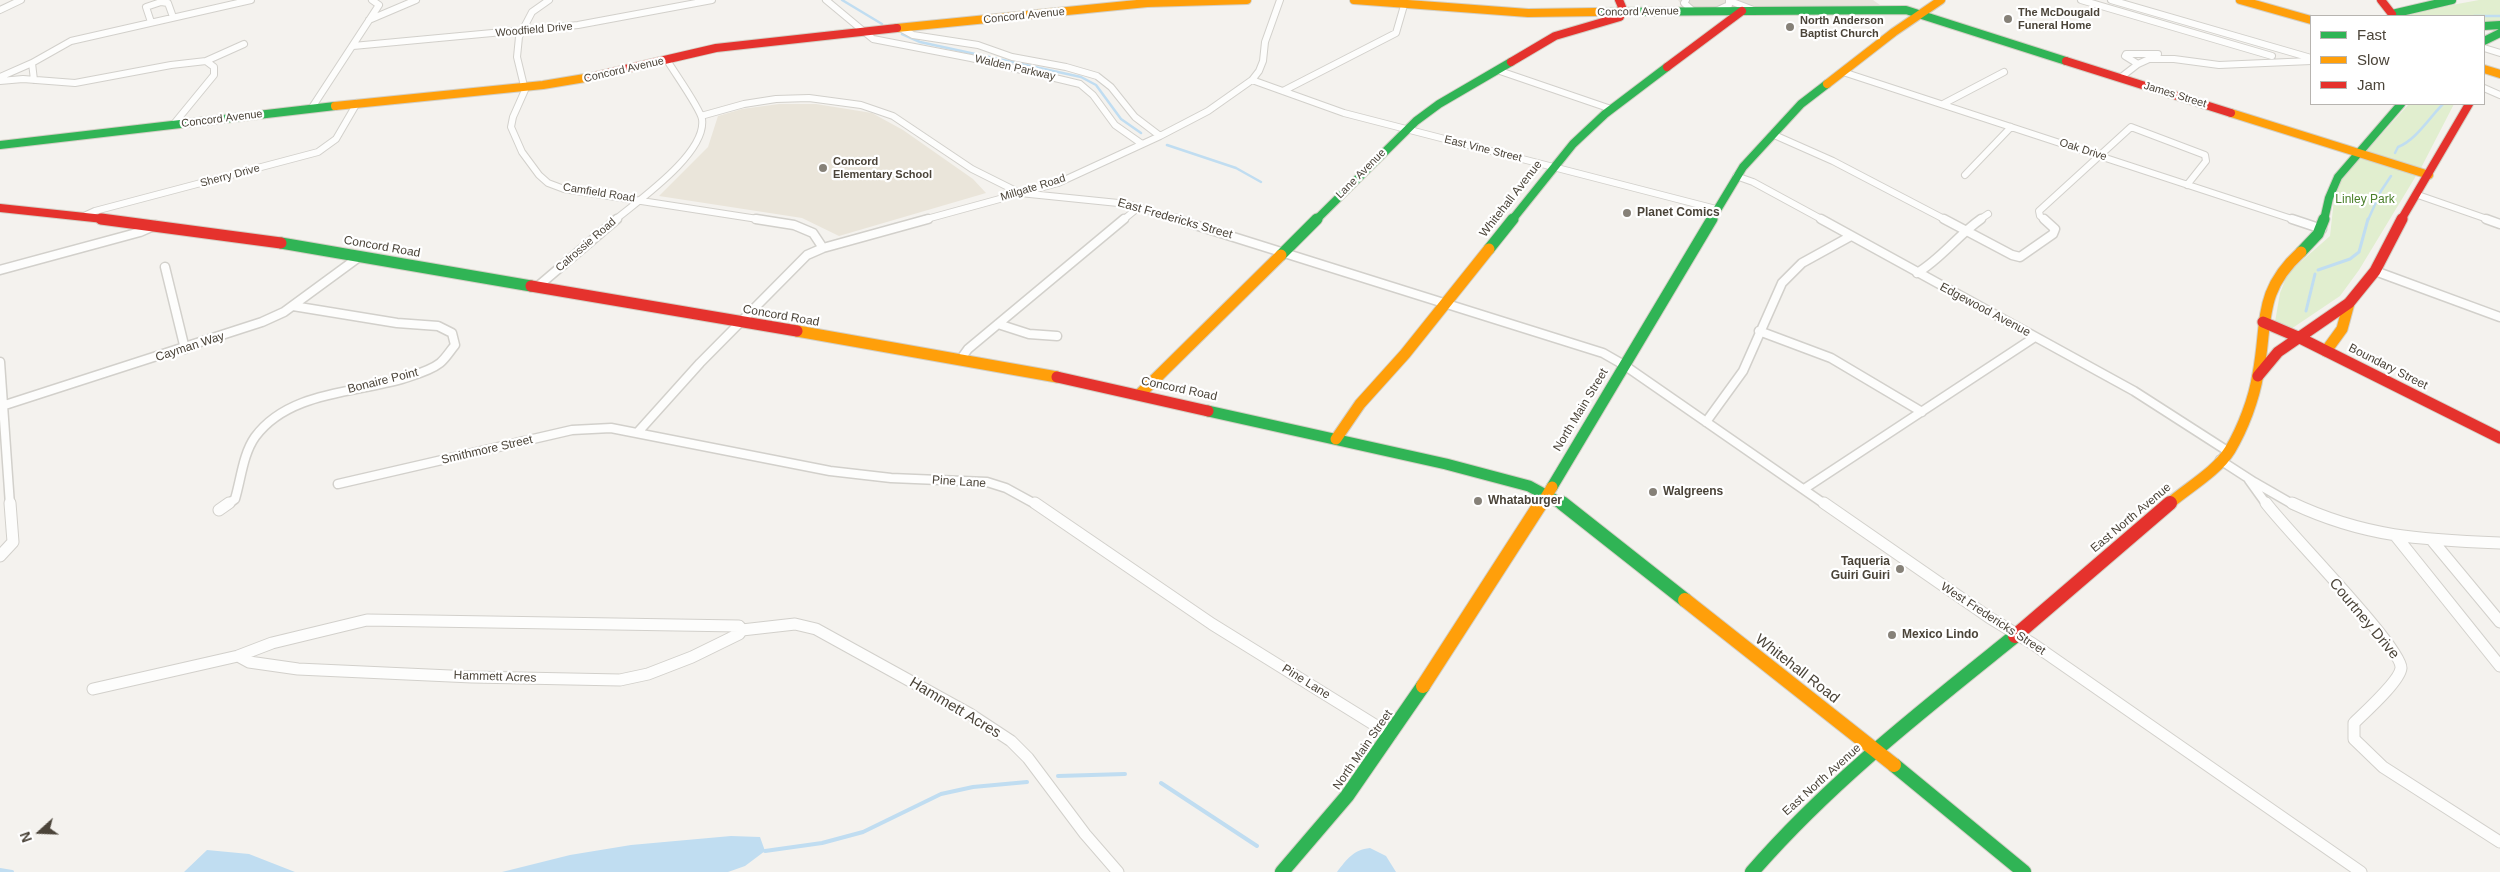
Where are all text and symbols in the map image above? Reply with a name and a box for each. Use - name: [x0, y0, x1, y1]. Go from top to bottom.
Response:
- street label: Concord Avenue: [983, 5, 1065, 27]
- street label: Concord Avenue: [1597, 5, 1679, 19]
- place label: The McDougald Funeral Home: [2018, 6, 2100, 32]
- marker: The McDougald Funeral Home: [2002, 13, 2014, 25]
- place label: North Anderson Baptist Church: [1800, 14, 1884, 40]
- legend: [2310, 15, 2485, 105]
- street label: Woodfield Drive: [495, 20, 573, 40]
- marker: North Anderson Baptist Church: [1784, 21, 1796, 33]
- text: Fast: [2357, 26, 2386, 43]
- text: Slow: [2357, 51, 2390, 68]
- street label: Walden Parkway: [974, 52, 1056, 84]
- street label: Concord Avenue: [583, 54, 665, 86]
- text: Jam: [2357, 76, 2385, 93]
- street label: James Street: [2142, 79, 2208, 111]
- street label: Concord Avenue: [181, 107, 263, 131]
- street label: East Vine Street: [1443, 133, 1523, 165]
- street label: Oak Drive: [2058, 136, 2108, 164]
- street label: Lane Avenue: [1333, 146, 1389, 202]
- place label: Concord Elementary School: [833, 155, 932, 181]
- street label: Whitehall Avenue: [1477, 158, 1545, 240]
- street label: Sherry Drive: [199, 162, 261, 190]
- marker: Concord Elementary School: [817, 162, 829, 174]
- street label: Millgate Road: [999, 172, 1067, 204]
- street label: Camfield Road: [562, 181, 636, 205]
- park label: Linley Park: [2335, 193, 2395, 207]
- street label: East Fredericks Street: [1116, 196, 1234, 242]
- place label: Planet Comics: [1637, 206, 1720, 220]
- marker: Planet Comics: [1621, 207, 1633, 219]
- street label: Calrossie Road: [553, 215, 619, 275]
- street label: Concord Road: [343, 233, 421, 261]
- street label: Edgewood Avenue: [1937, 280, 2033, 340]
- street label: Concord Road: [742, 302, 820, 330]
- street label: Cayman Way: [154, 329, 226, 365]
- street label: Boundary Street: [2346, 341, 2430, 393]
- street label: Bonaire Point: [346, 365, 420, 397]
- street label: North Main Street: [1551, 366, 1611, 454]
- street label: Concord Road: [1140, 374, 1218, 404]
- street label: Smithmore Street: [440, 432, 534, 468]
- street label: Pine Lane: [932, 473, 986, 491]
- street label: East North Avenue: [2088, 480, 2174, 556]
- place label: Walgreens: [1663, 485, 1723, 499]
- marker: Walgreens: [1647, 486, 1659, 498]
- place label: Whataburger: [1488, 494, 1562, 508]
- marker: Whataburger: [1472, 495, 1484, 507]
- place label: Taqueria Guiri Guiri: [1831, 555, 1890, 583]
- marker: Taqueria Guiri Guiri: [1894, 563, 1906, 575]
- street label: Courtney Drive: [2325, 575, 2403, 663]
- street label: West Fredericks Street: [1938, 580, 2048, 658]
- place label: Mexico Lindo: [1902, 628, 1979, 642]
- marker: Mexico Lindo: [1886, 629, 1898, 641]
- street label: Whitehall Road: [1751, 631, 1843, 707]
- street label: Pine Lane: [1279, 662, 1333, 702]
- street label: Hammett Acres: [453, 668, 537, 686]
- street label: Hammett Acres: [906, 674, 1004, 742]
- street label: North Main Street: [1330, 707, 1396, 793]
- street label: East North Avenue: [1780, 741, 1864, 819]
- north arrow: [15, 807, 65, 857]
- text: N: [17, 830, 35, 845]

